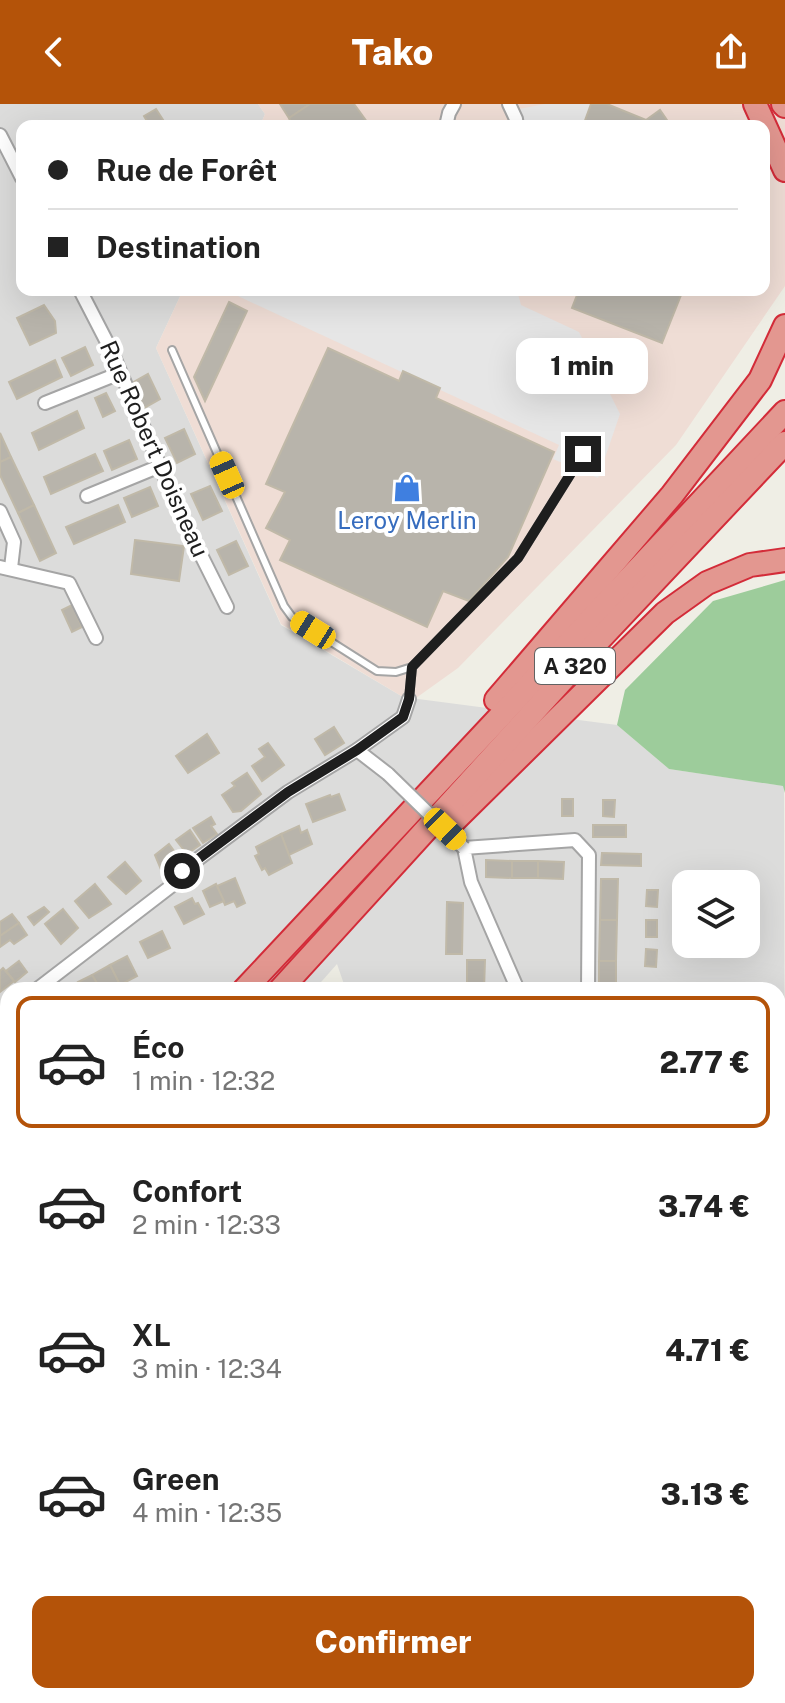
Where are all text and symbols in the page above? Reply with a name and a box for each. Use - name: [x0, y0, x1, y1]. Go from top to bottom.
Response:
- icon: back: [32, 30, 76, 74]
- icon: share: [709, 30, 753, 74]
- text: Tako: [352, 31, 433, 73]
- text: Rue de Forêt: [96, 152, 277, 188]
- text: Destination: [96, 229, 261, 265]
- street label: Rue Robert Doisneau: [95, 336, 215, 561]
- callout: 1 min: [517, 338, 649, 394]
- text: 1 min: [550, 350, 614, 381]
- route end: [565, 436, 601, 472]
- car: [206, 448, 248, 502]
- shop icon: Leroy Merlin: [392, 473, 422, 503]
- place label: Leroy Merlin: [337, 506, 477, 534]
- car: [286, 607, 340, 653]
- road number: A 320: [535, 648, 615, 684]
- car: [419, 804, 471, 854]
- route start: [164, 853, 200, 889]
- map controls: [672, 870, 760, 958]
- button: layers: [672, 870, 760, 958]
- icon: car: [36, 1026, 108, 1098]
- text: Éco: [132, 1029, 185, 1065]
- text: 2.77 €: [659, 1044, 750, 1080]
- text: 1 min · 12:32: [132, 1065, 275, 1096]
- icon: car: [36, 1170, 108, 1242]
- text: Confort: [132, 1173, 242, 1209]
- text: 3.74 €: [658, 1188, 750, 1224]
- text: 2 min · 12:33: [132, 1209, 281, 1240]
- icon: car: [36, 1314, 108, 1386]
- text: XL: [132, 1317, 171, 1353]
- text: 4.71 €: [665, 1332, 750, 1368]
- text: 3 min · 12:34: [132, 1353, 282, 1384]
- icon: car: [36, 1458, 108, 1530]
- text: Green: [132, 1461, 219, 1497]
- text: 3.13 €: [661, 1476, 750, 1512]
- text: 4 min · 12:35: [132, 1497, 282, 1528]
- button: Confirmer: [32, 1596, 754, 1688]

